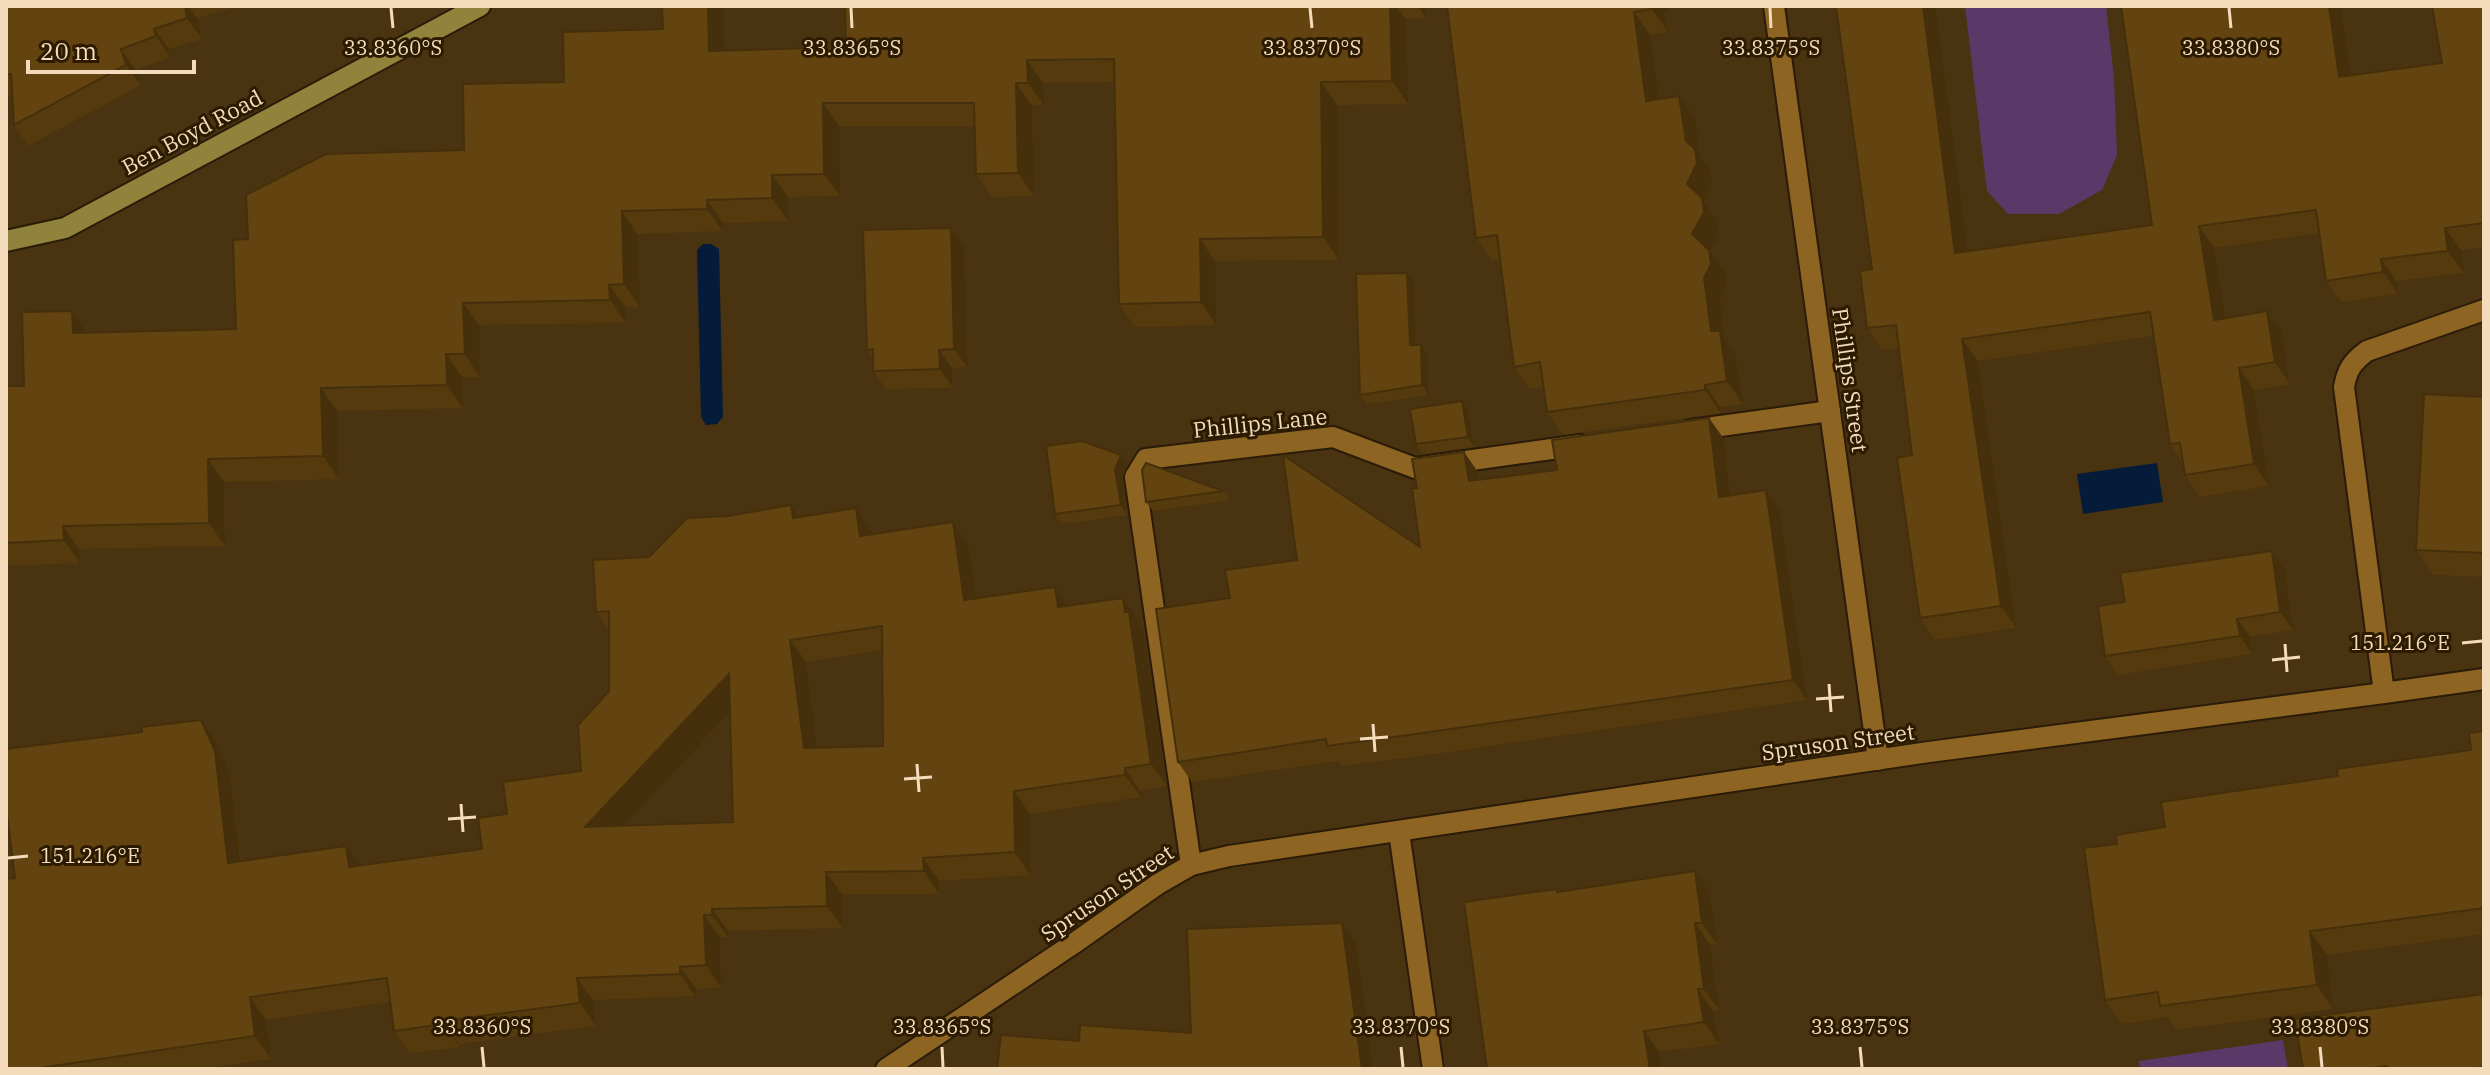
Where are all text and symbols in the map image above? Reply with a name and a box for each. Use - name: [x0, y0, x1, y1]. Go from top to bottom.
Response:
- scale bar: [28, 24, 194, 74]
- text: 33.8360°S: [344, 34, 442, 61]
- text: 33.8365°S: [803, 34, 901, 61]
- text: 33.8370°S: [1263, 34, 1361, 61]
- text: 33.8375°S: [1722, 34, 1820, 61]
- text: 33.8380°S: [2182, 34, 2280, 61]
- text: 20 m: [40, 35, 97, 67]
- street label: Ben Boyd Road: [116, 82, 267, 181]
- street label: Phillips Street: [1826, 306, 1875, 454]
- street label: Phillips Lane: [1191, 401, 1328, 444]
- text: 151.216°E: [2350, 629, 2450, 656]
- street label: Spruson Street: [1760, 716, 1917, 767]
- street label: Spruson Street: [1035, 837, 1179, 948]
- text: 151.216°E: [40, 842, 140, 869]
- text: 33.8360°S: [433, 1013, 531, 1040]
- text: 33.8365°S: [893, 1013, 991, 1040]
- text: 33.8370°S: [1352, 1013, 1450, 1040]
- text: 33.8375°S: [1811, 1013, 1909, 1040]
- text: 33.8380°S: [2271, 1013, 2369, 1040]

